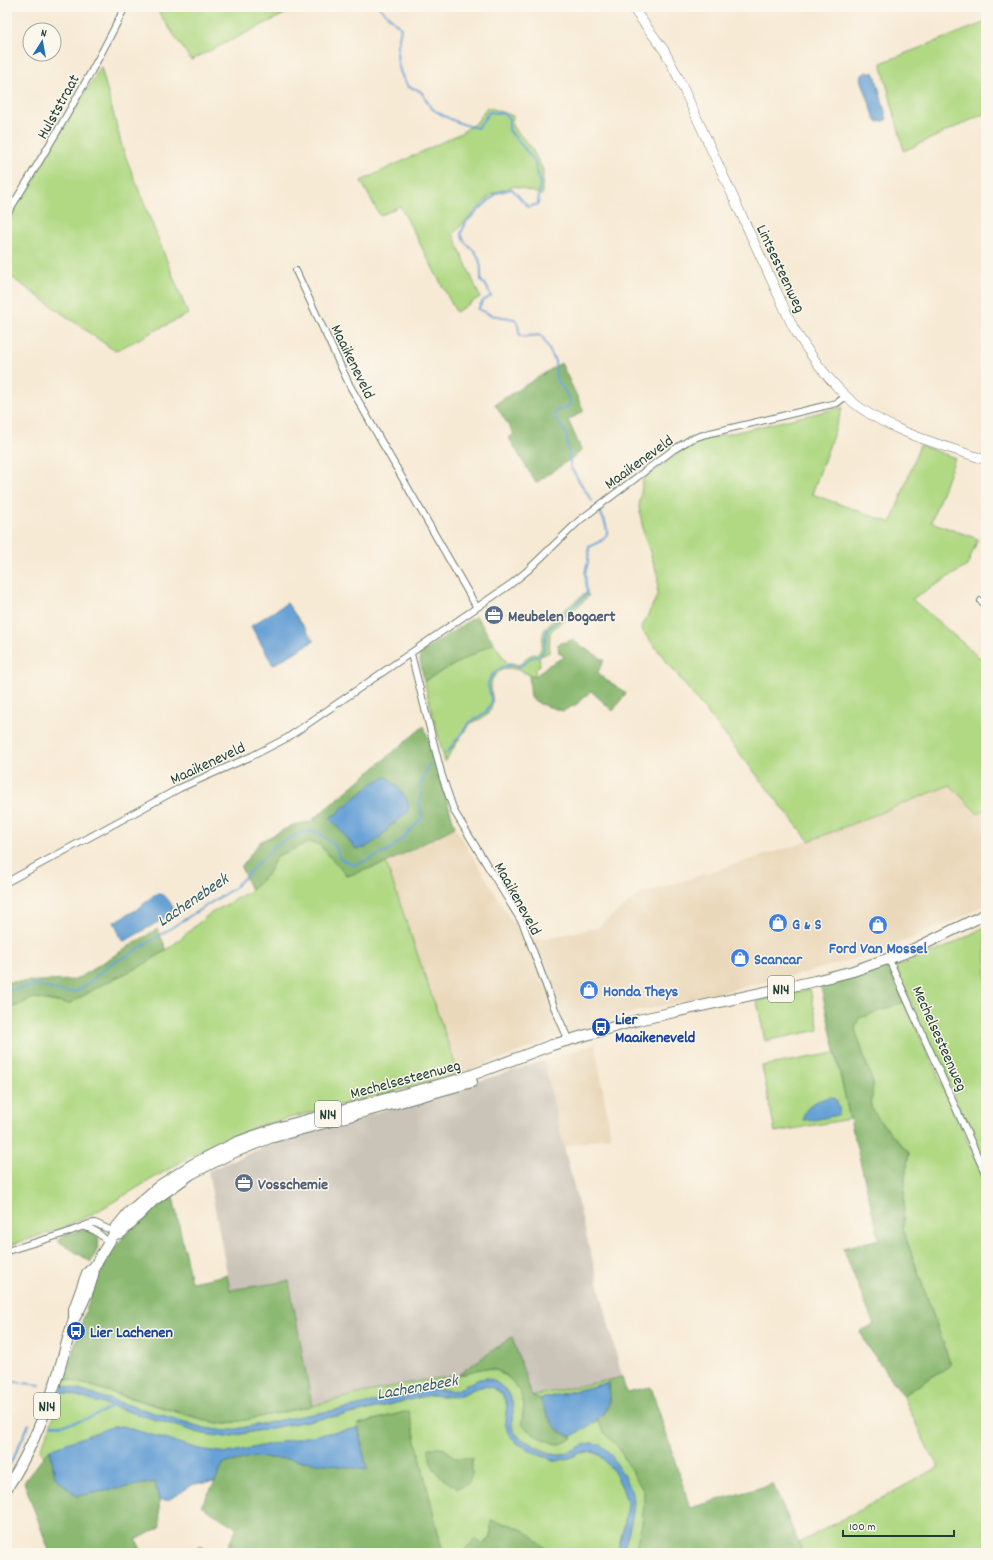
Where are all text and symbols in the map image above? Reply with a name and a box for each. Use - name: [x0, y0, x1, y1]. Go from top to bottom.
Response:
- north arrow: [22, 22, 62, 62]
- text: N: [39, 26, 48, 43]
- street label: Hulststraat: [32, 70, 87, 144]
- street label: Lintsesteenweg: [749, 221, 810, 317]
- street label: Maaikeneveld: [324, 321, 380, 403]
- street label: Maaikeneveld: [600, 430, 679, 496]
- office icon: Meubelen Bogaert: [483, 604, 505, 626]
- place label: Meubelen Bogaert: [508, 606, 615, 629]
- street label: Maaikeneveld: [167, 737, 249, 792]
- street label: Maaikeneveld: [487, 858, 546, 940]
- water label: Lachenebeek: [153, 868, 236, 934]
- shop icon: G & S: [767, 912, 789, 934]
- place label: G & S: [792, 914, 822, 937]
- shop icon: Ford Van Mossel: [867, 914, 889, 936]
- place label: Ford Van Mossel: [829, 938, 927, 961]
- shop icon: Scancar: [729, 947, 751, 969]
- place label: Scancar: [754, 949, 803, 972]
- road number: N14: [768, 976, 794, 1002]
- shop icon: Honda Theys: [578, 979, 600, 1001]
- place label: Honda Theys: [603, 981, 679, 1004]
- street label: Mechelsesteenweg: [905, 983, 972, 1095]
- place label: Lier Maaikeneveld: [615, 1009, 695, 1050]
- bus stop icon: Lier Maaikeneveld: [590, 1016, 612, 1038]
- street label: Mechelsesteenweg: [348, 1055, 463, 1106]
- road number: N14: [315, 1101, 341, 1127]
- office icon: Vosschemie: [233, 1172, 255, 1194]
- place label: Vosschemie: [258, 1174, 328, 1197]
- bus stop icon: Lier Lachenen: [65, 1320, 87, 1342]
- place label: Lier Lachenen: [90, 1322, 173, 1345]
- water label: Lachenebeek: [375, 1370, 462, 1408]
- road number: N14: [34, 1393, 60, 1419]
- scale bar: [843, 1512, 954, 1538]
- text: 100 m: [849, 1519, 876, 1536]

